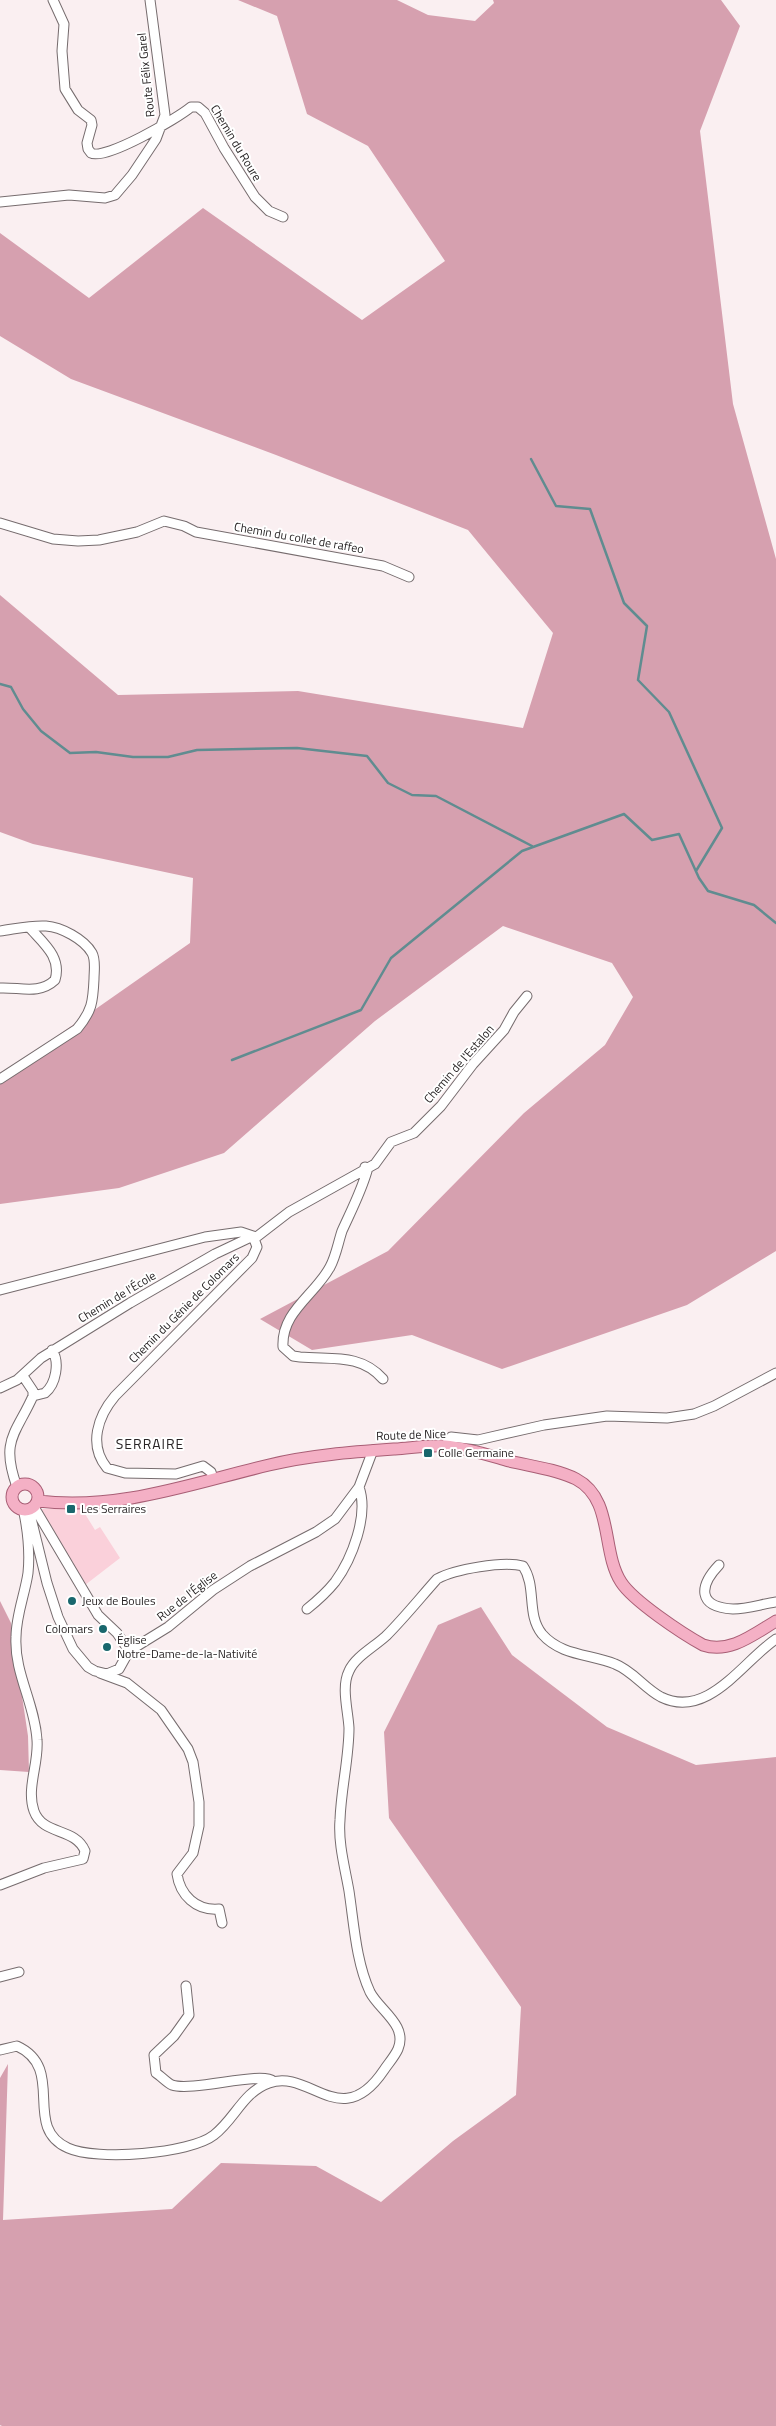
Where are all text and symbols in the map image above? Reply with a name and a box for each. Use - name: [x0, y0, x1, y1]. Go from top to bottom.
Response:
- street label: Route Félix Garel: [132, 32, 159, 118]
- street label: Chemin du Roure: [206, 101, 267, 185]
- street label: Chemin du collet de raffeo: [233, 517, 365, 558]
- street label: Chemin de l'Estalon: [419, 1020, 498, 1107]
- street label: Chemin du Génie de Colomars: [124, 1248, 244, 1367]
- street label: Chemin de l'École: [74, 1266, 159, 1327]
- street label: Route de Nice: [376, 1424, 446, 1445]
- district label: SERRAIRE: [116, 1433, 184, 1454]
- place label: Colle Germaine: [438, 1443, 514, 1462]
- marker: Colle Germaine: [422, 1447, 434, 1459]
- place label: Les Serraires: [81, 1499, 147, 1518]
- marker: Les Serraires: [65, 1503, 77, 1515]
- street label: Rue de l'Église: [152, 1566, 221, 1625]
- place label: Jeux de Boules: [82, 1591, 156, 1610]
- marker: Jeux de Boules: [66, 1595, 78, 1607]
- place label: Colomars: [45, 1619, 93, 1638]
- marker: Colomars: [97, 1623, 109, 1635]
- place label: Église Notre-Dame-de-la-Nativité: [117, 1630, 257, 1663]
- marker: Église Notre-Dame-de-la-Nativité: [101, 1641, 113, 1653]

